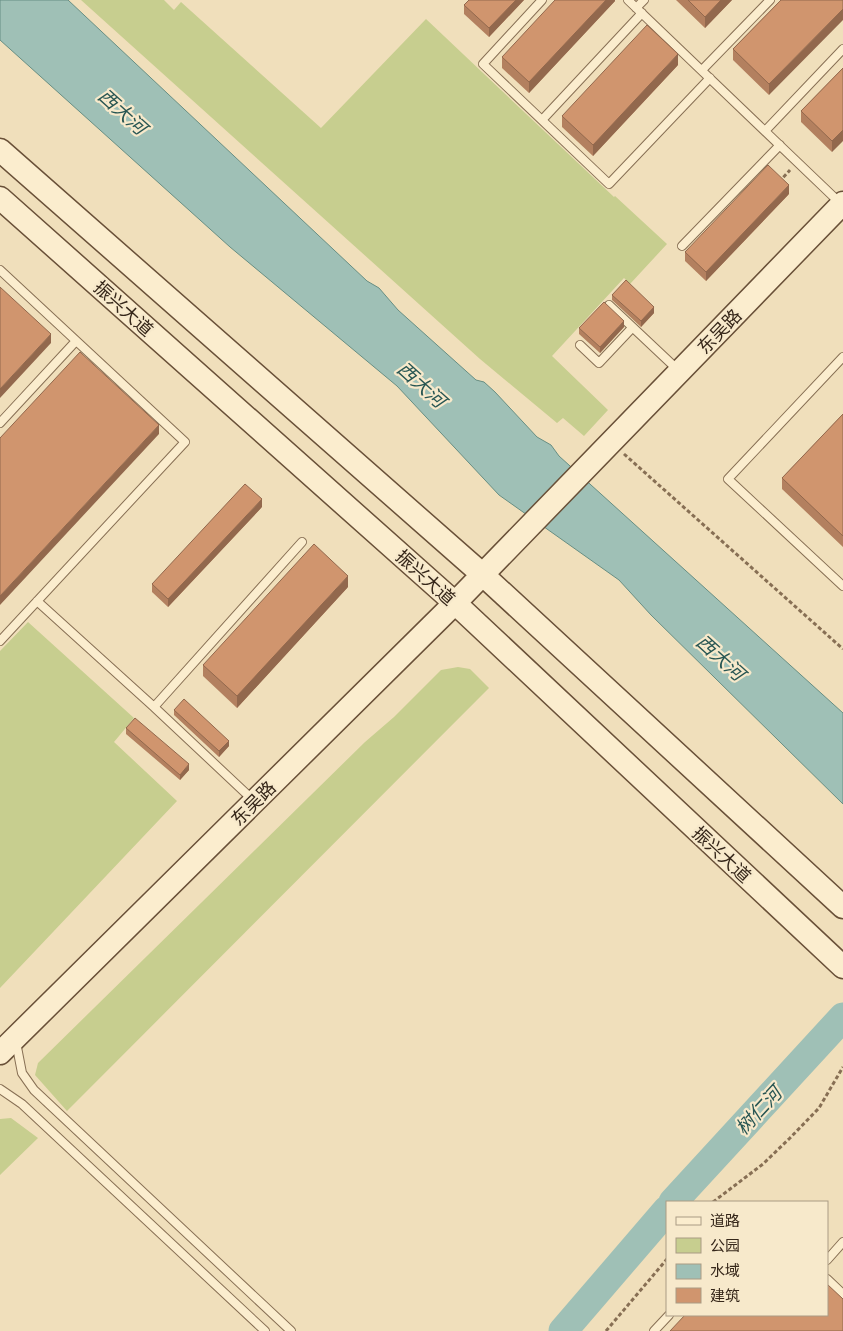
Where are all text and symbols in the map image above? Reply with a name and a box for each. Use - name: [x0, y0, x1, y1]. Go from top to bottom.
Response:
- water label: 西大河: [93, 83, 156, 142]
- street label: 振兴大道: [89, 275, 159, 341]
- street label: 东吴路: [692, 303, 746, 359]
- water label: 西大河: [392, 356, 455, 415]
- street label: 振兴大道: [391, 544, 461, 610]
- water label: 西大河: [691, 629, 754, 688]
- street label: 东吴路: [225, 775, 281, 831]
- street label: 振兴大道: [687, 821, 757, 887]
- water label: 树仁河: [729, 1078, 789, 1139]
- legend: [666, 1201, 828, 1316]
- text: 道路: [710, 1210, 740, 1230]
- text: 公园: [710, 1235, 740, 1255]
- text: 水域: [710, 1260, 740, 1280]
- text: 建筑: [710, 1285, 740, 1305]

